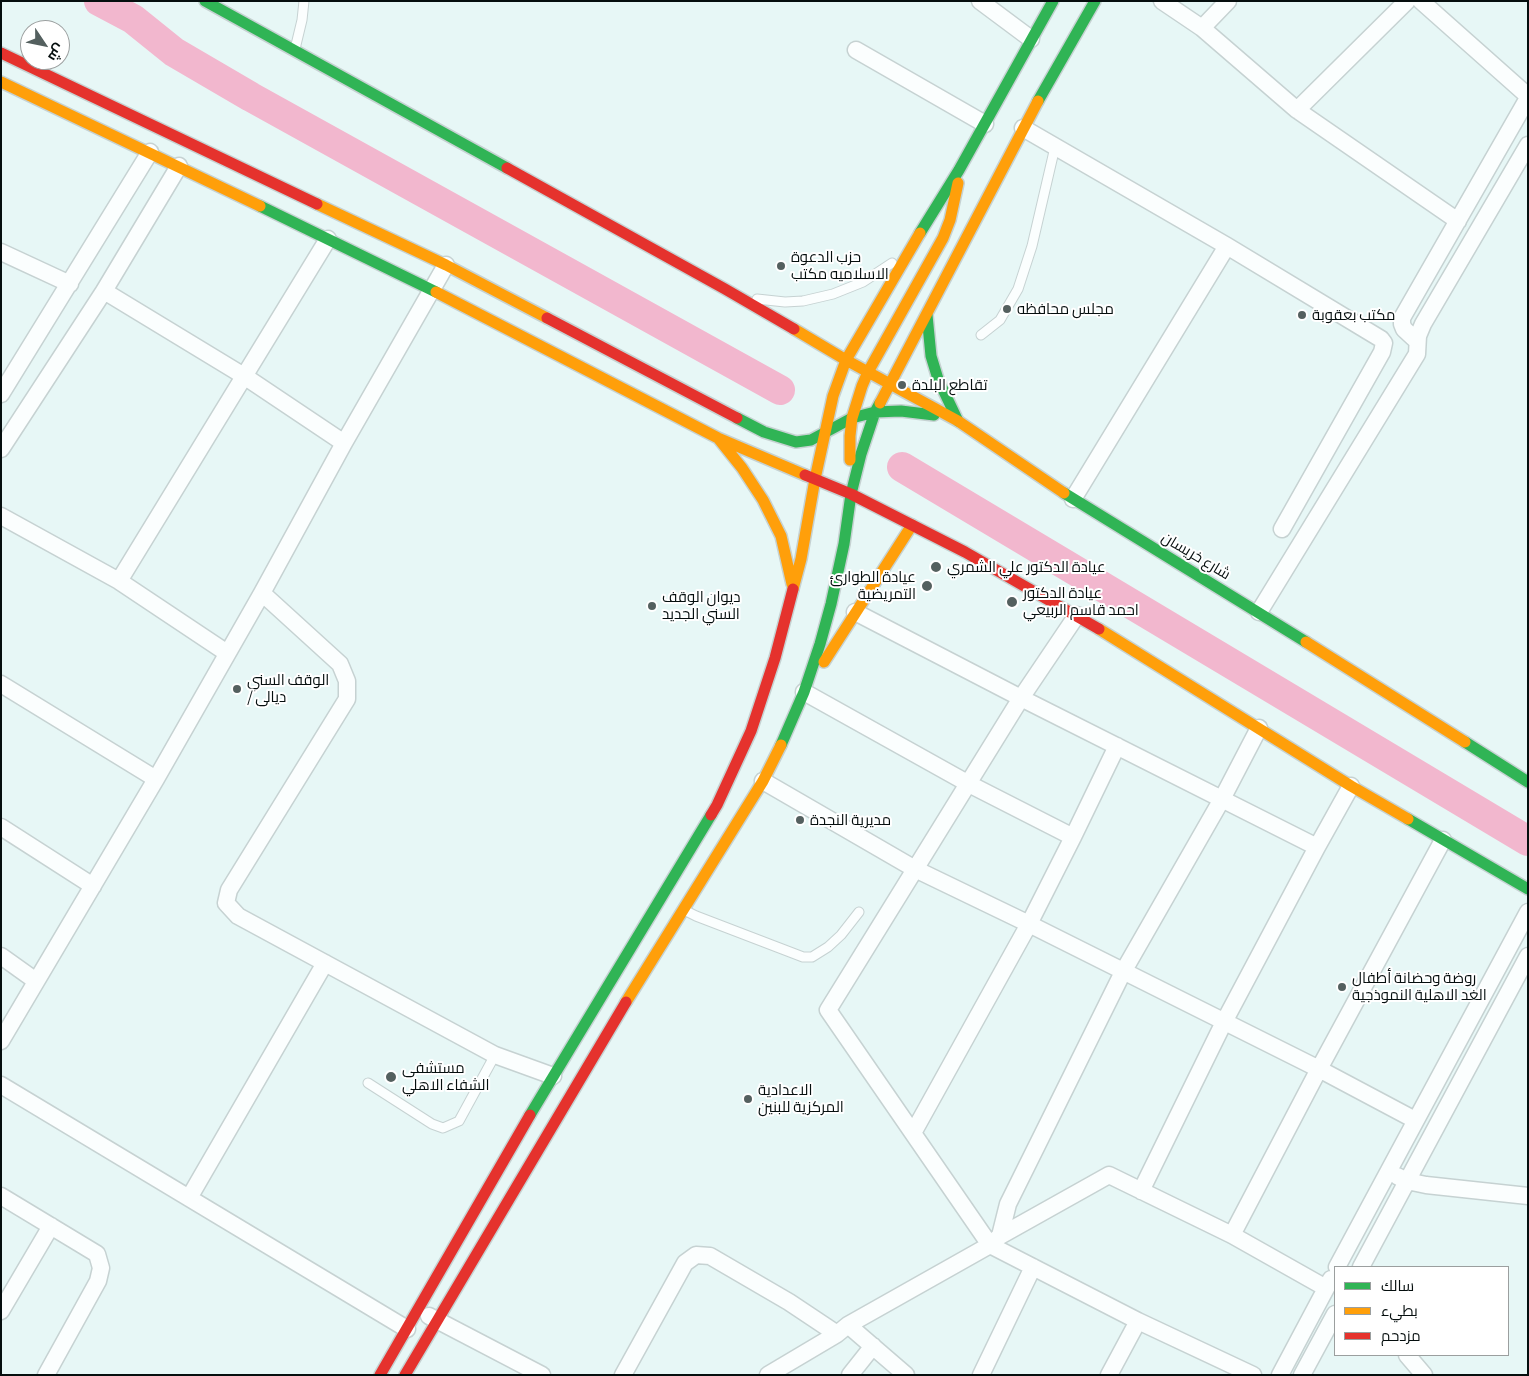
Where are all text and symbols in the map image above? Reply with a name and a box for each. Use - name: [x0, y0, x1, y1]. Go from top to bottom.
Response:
- north arrow: [20, 20, 70, 70]
- text: ش: [45, 41, 68, 65]
- place label: حزب الدعوة الاسلاميه مكتب: [791, 248, 889, 283]
- marker: حزب الدعوة الاسلاميه مكتب: [775, 260, 787, 272]
- place label: مجلس محافظه: [1017, 300, 1114, 318]
- marker: مجلس محافظه: [1001, 303, 1013, 315]
- place label: مكتب بعقوبة: [1312, 306, 1395, 324]
- marker: مكتب بعقوبة: [1296, 309, 1308, 321]
- place label: تقاطع البلدة: [912, 376, 987, 394]
- marker: تقاطع البلدة: [896, 379, 908, 391]
- street label: شارع خريسان: [1158, 528, 1234, 584]
- place label: عيادة الدكتور علي الشمري: [947, 558, 1106, 576]
- marker: عيادة الدكتور علي الشمري: [929, 560, 943, 574]
- place label: عيادة الطوارئ التمريضية: [830, 568, 916, 603]
- marker: عيادة الطوارئ التمريضية: [920, 579, 934, 593]
- place label: عيادة الدكتور احمد قاسم الربيعي: [1023, 584, 1139, 619]
- place label: ديوان الوقف السني الجديد: [662, 588, 741, 623]
- marker: عيادة الدكتور احمد قاسم الربيعي: [1005, 595, 1019, 609]
- marker: ديوان الوقف السني الجديد: [646, 600, 658, 612]
- place label: الوقف السني / ديالى: [247, 671, 329, 706]
- marker: الوقف السني / ديالى: [231, 683, 243, 695]
- place label: مديرية النجدة: [810, 811, 891, 829]
- marker: مديرية النجدة: [794, 814, 806, 826]
- place label: روضة وحضانة أطفال الغد الاهلية النموذجية: [1352, 969, 1487, 1004]
- marker: روضة وحضانة أطفال الغد الاهلية النموذجية: [1336, 981, 1348, 993]
- place label: مستشفى الشفاء الاهلي: [402, 1059, 489, 1094]
- marker: مستشفى الشفاء الاهلي: [384, 1070, 398, 1084]
- place label: الاعدادية المركزية للبنين: [758, 1081, 844, 1116]
- marker: الاعدادية المركزية للبنين: [742, 1093, 754, 1105]
- legend: [1334, 1266, 1509, 1356]
- text: سالك: [1381, 1278, 1414, 1294]
- text: بطيء: [1381, 1303, 1418, 1319]
- text: مزدحم: [1381, 1328, 1421, 1344]

